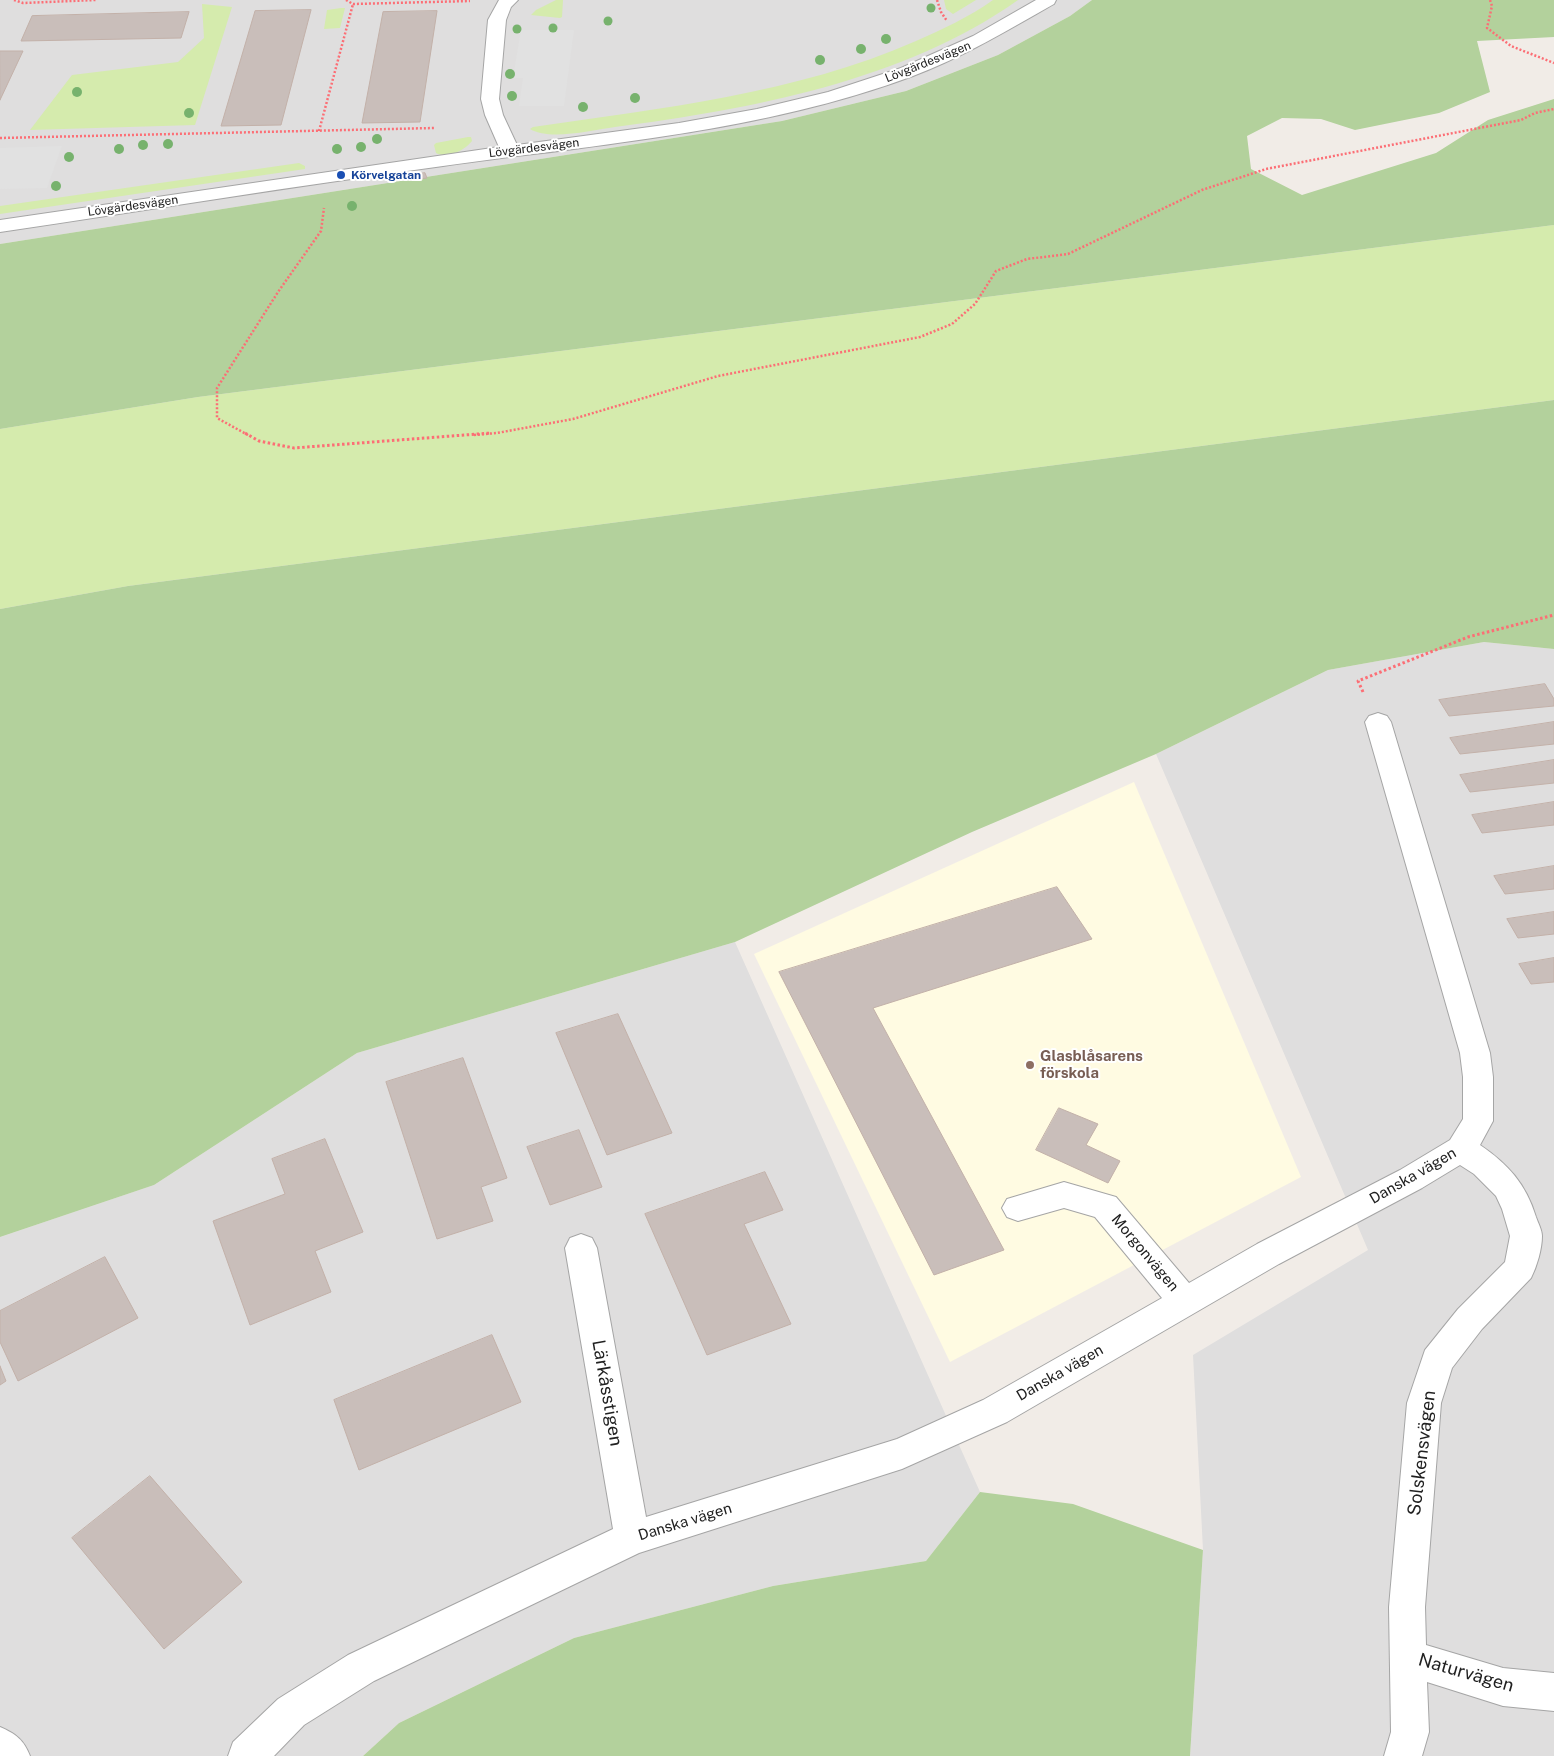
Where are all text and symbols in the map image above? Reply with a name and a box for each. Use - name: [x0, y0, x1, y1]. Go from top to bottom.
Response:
- street label: Lövgärdesvägen: [883, 38, 973, 86]
- street label: Lövgärdesvägen: [488, 135, 580, 161]
- place label: Körvelgatan: [351, 168, 421, 182]
- marker: Körvelgatan: [335, 169, 347, 181]
- street label: Lövgärdesvägen: [87, 193, 179, 219]
- place label: Glasblåsarens förskola: [1040, 1047, 1143, 1082]
- marker: Glasblåsarens förskola: [1024, 1059, 1036, 1071]
- street label: Danska vägen: [1367, 1144, 1459, 1208]
- street label: Morgonvägen: [1108, 1211, 1182, 1295]
- street label: Lärkåsstigen: [587, 1338, 627, 1448]
- street label: Danska vägen: [1014, 1341, 1106, 1405]
- street label: Solskensvägen: [1404, 1389, 1440, 1517]
- street label: Danska vägen: [636, 1499, 734, 1545]
- street label: Naturvägen: [1416, 1649, 1516, 1697]

